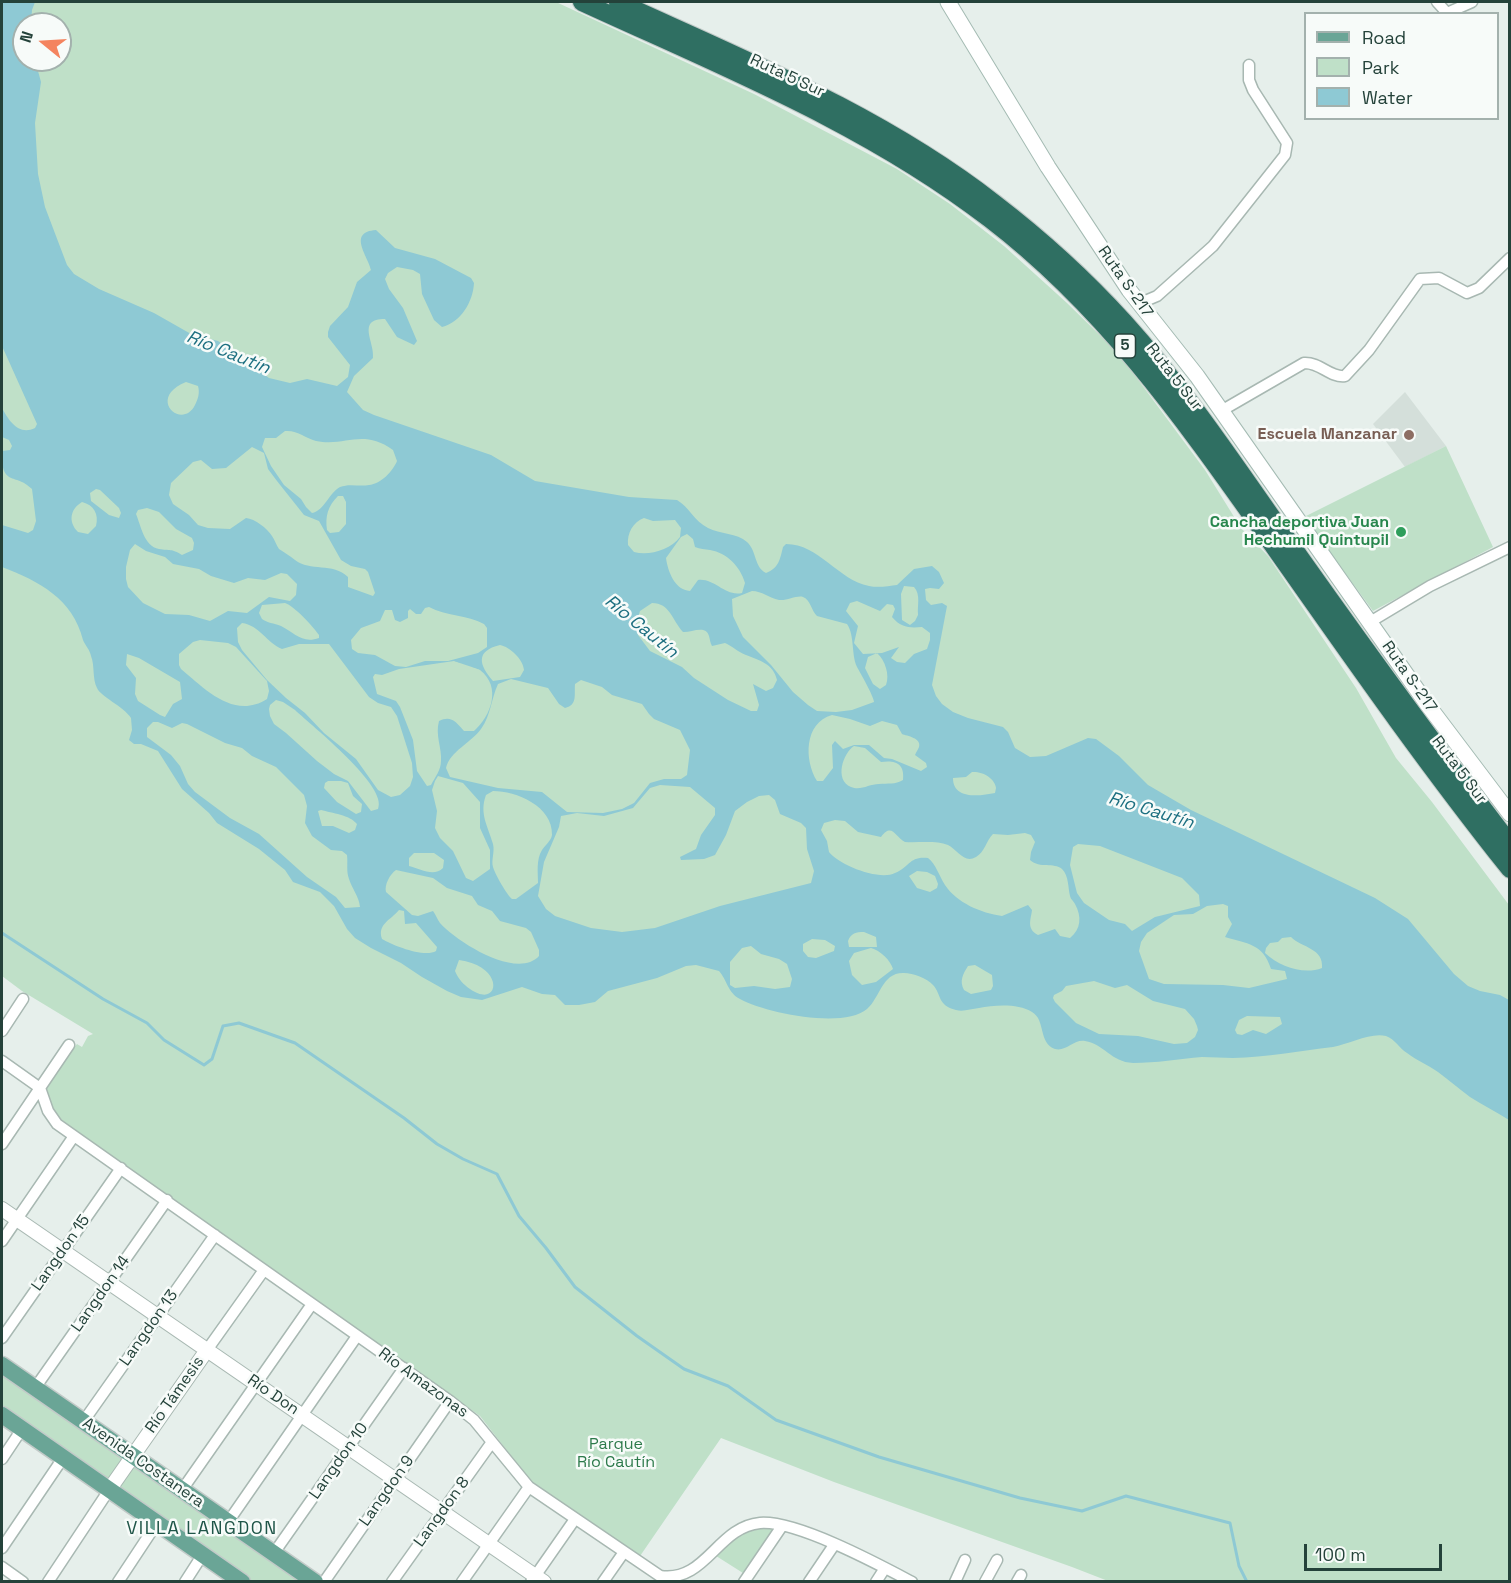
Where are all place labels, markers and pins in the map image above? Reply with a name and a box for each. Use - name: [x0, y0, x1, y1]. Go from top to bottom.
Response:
- place label: Escuela Manzanar: [1258, 425, 1397, 445]
- marker: Escuela Manzanar: [1402, 428, 1416, 442]
- place label: Cancha deportiva Juan Hechumil Quintupil: [1210, 513, 1389, 551]
- marker: Cancha deportiva Juan Hechumil Quintupil: [1394, 525, 1408, 539]

